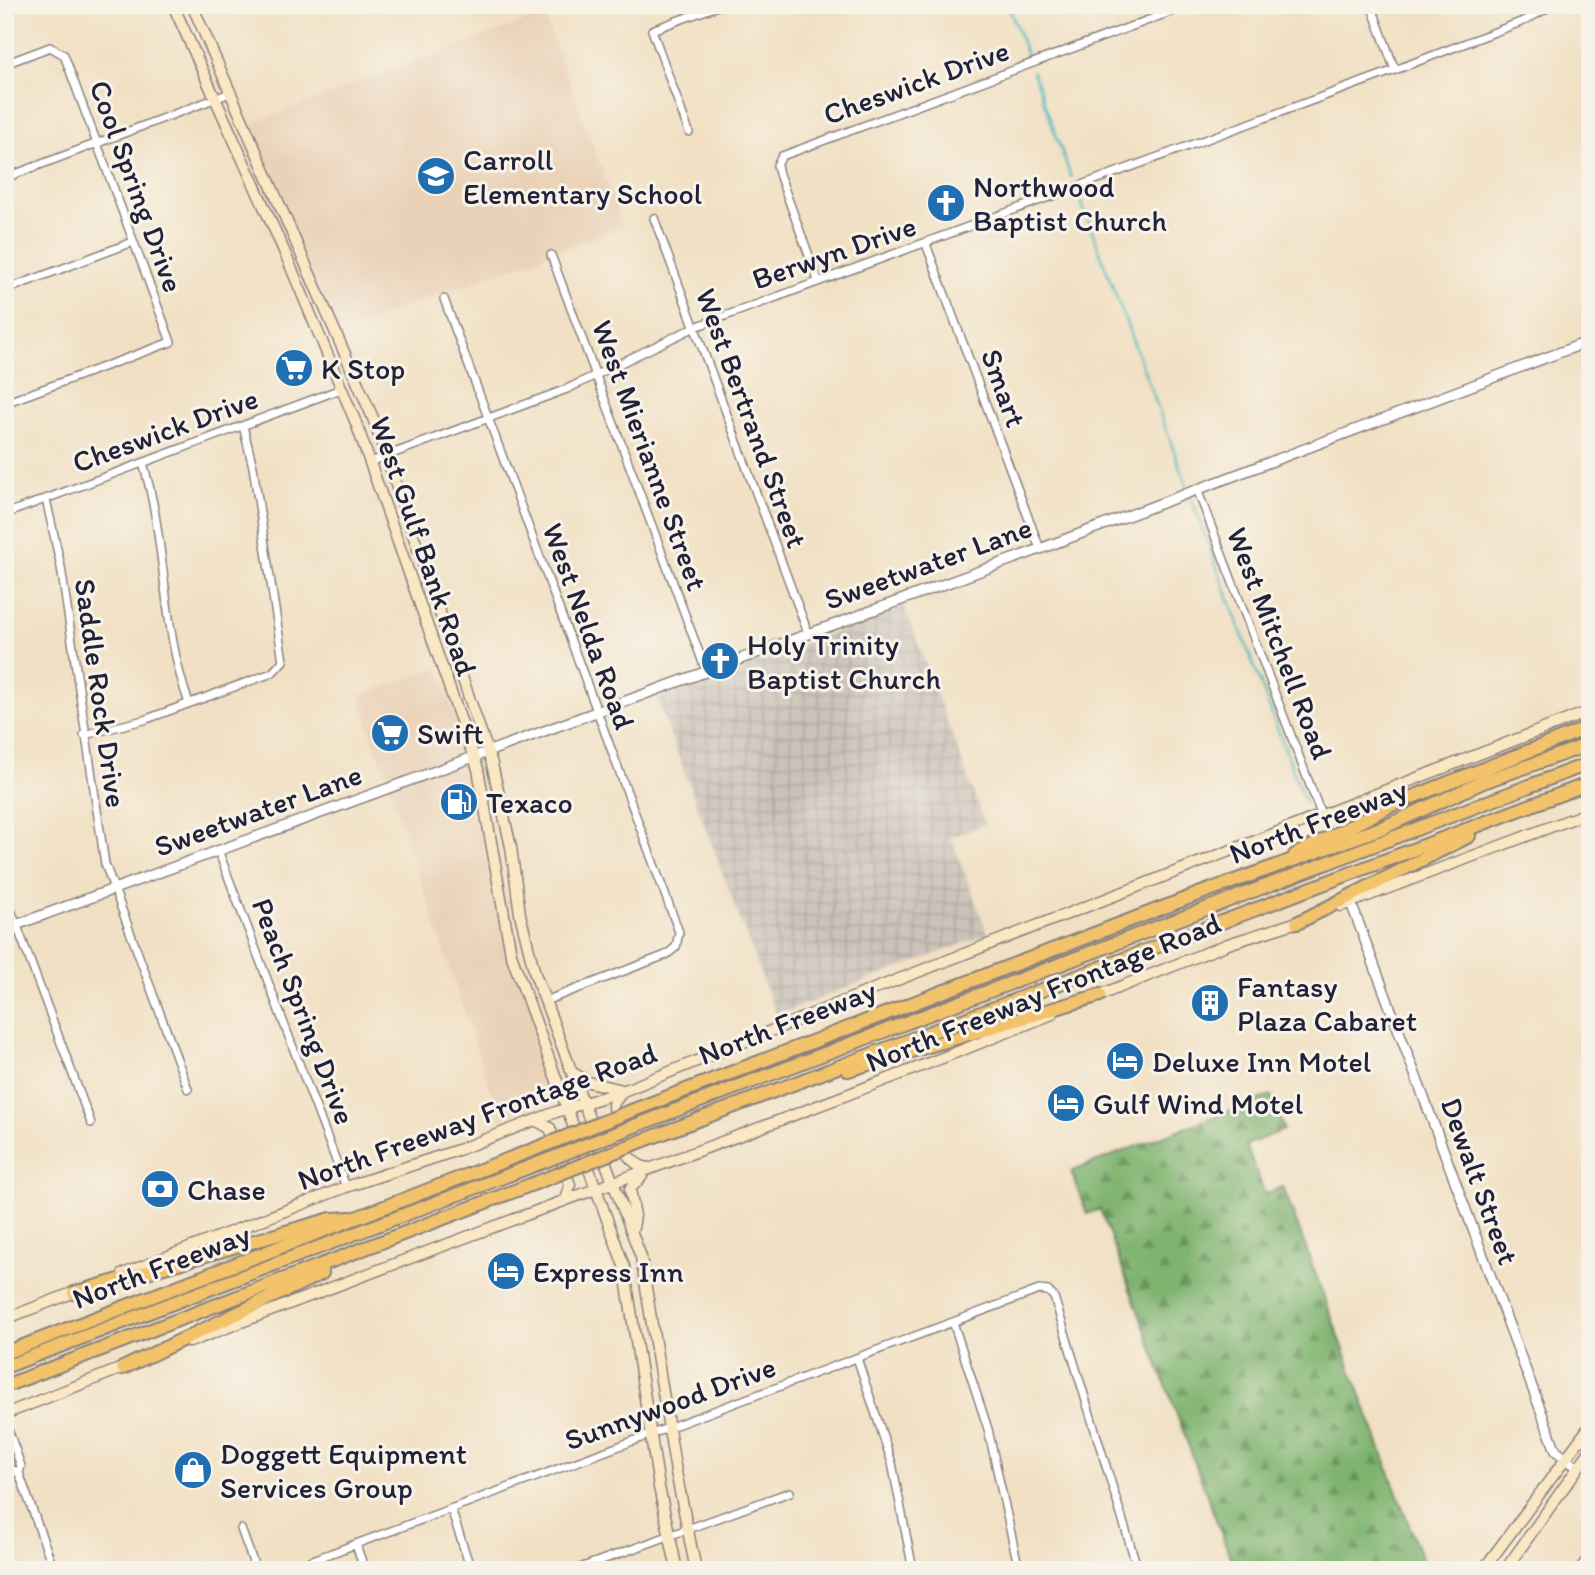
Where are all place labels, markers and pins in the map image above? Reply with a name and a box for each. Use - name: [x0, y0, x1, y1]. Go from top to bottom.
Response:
- place label: Carroll Elementary School: [463, 141, 703, 212]
- school or university icon: Carroll Elementary School: [415, 155, 457, 197]
- place label: Northwood Baptist Church: [973, 168, 1167, 239]
- church icon: Northwood Baptist Church: [925, 182, 967, 224]
- supermarket icon: K Stop: [273, 347, 315, 389]
- place label: K Stop: [321, 350, 405, 387]
- place label: Holy Trinity Baptist Church: [747, 626, 941, 697]
- church icon: Holy Trinity Baptist Church: [699, 640, 741, 682]
- supermarket icon: Swift: [369, 712, 411, 754]
- place label: Swift: [417, 715, 484, 752]
- fuel station icon: Texaco: [438, 781, 480, 823]
- place label: Texaco: [486, 784, 573, 821]
- place label: Fantasy Plaza Cabaret: [1237, 968, 1417, 1039]
- building icon: Fantasy Plaza Cabaret: [1189, 982, 1231, 1024]
- hotel icon: Deluxe Inn Motel: [1104, 1040, 1146, 1082]
- place label: Deluxe Inn Motel: [1152, 1043, 1372, 1080]
- hotel icon: Gulf Wind Motel: [1045, 1082, 1087, 1124]
- place label: Gulf Wind Motel: [1093, 1085, 1304, 1122]
- bank icon: Chase: [139, 1168, 181, 1210]
- place label: Chase: [187, 1171, 266, 1208]
- hotel icon: Express Inn: [485, 1250, 527, 1292]
- place label: Express Inn: [533, 1253, 684, 1290]
- place label: Doggett Equipment Services Group: [220, 1435, 467, 1506]
- shop icon: Doggett Equipment Services Group: [172, 1449, 214, 1491]

